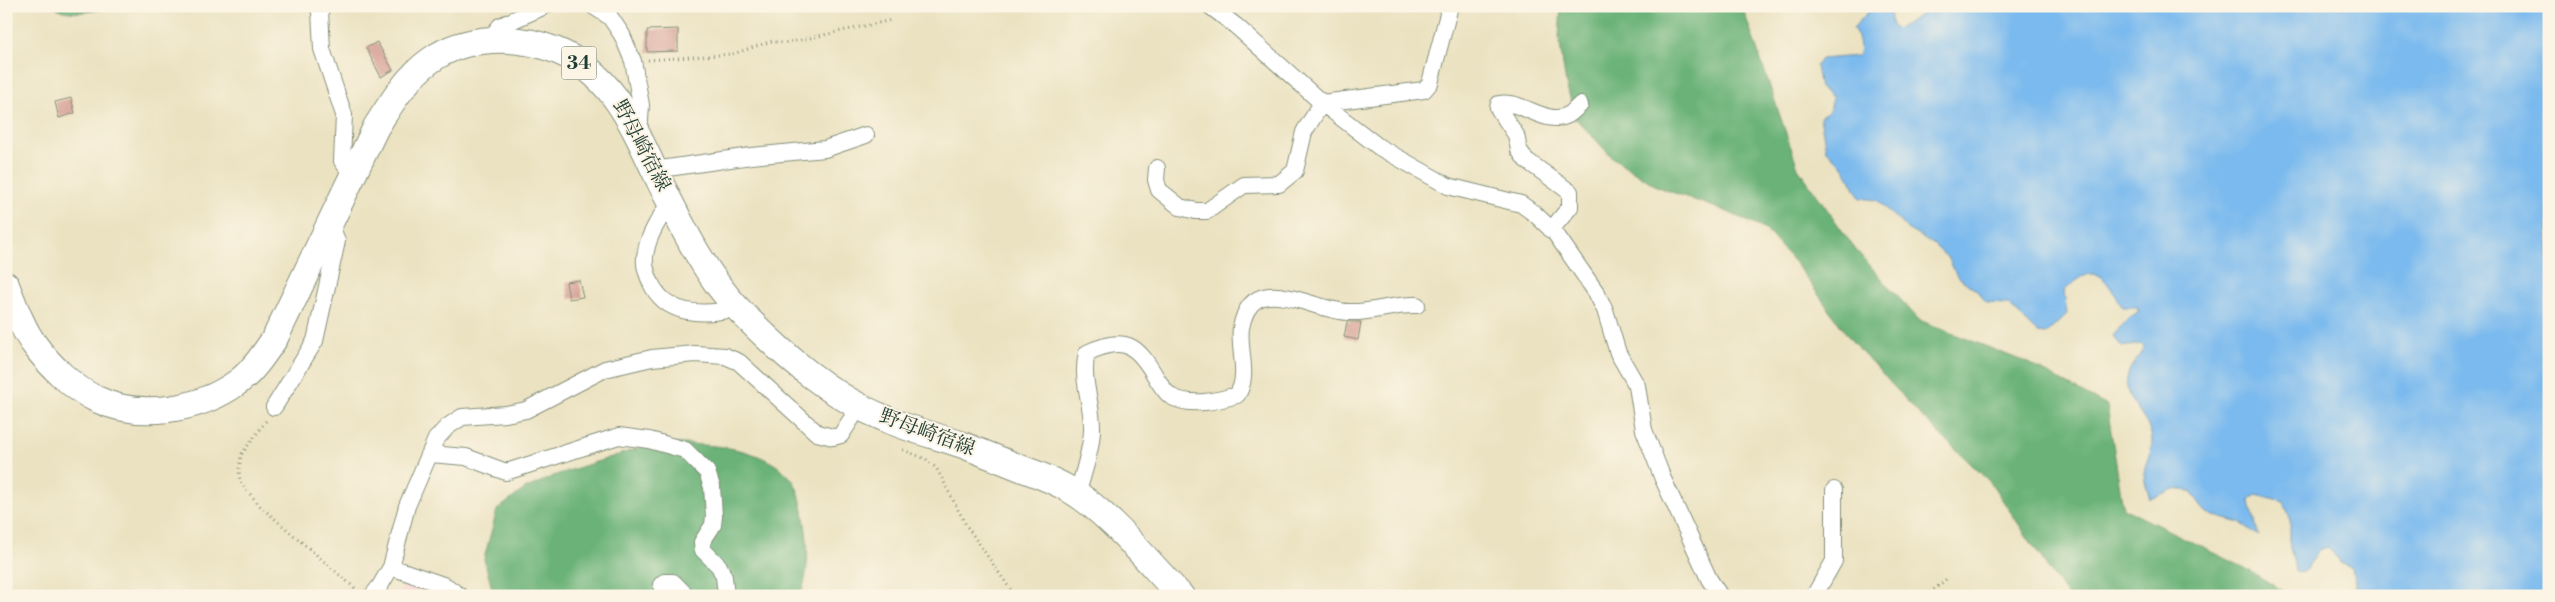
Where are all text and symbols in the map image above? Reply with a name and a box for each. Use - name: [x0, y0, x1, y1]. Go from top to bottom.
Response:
- road number: 34: [562, 46, 596, 80]
- street label: 野母崎宿線: [606, 96, 676, 196]
- street label: 野母崎宿線: [876, 404, 978, 462]

